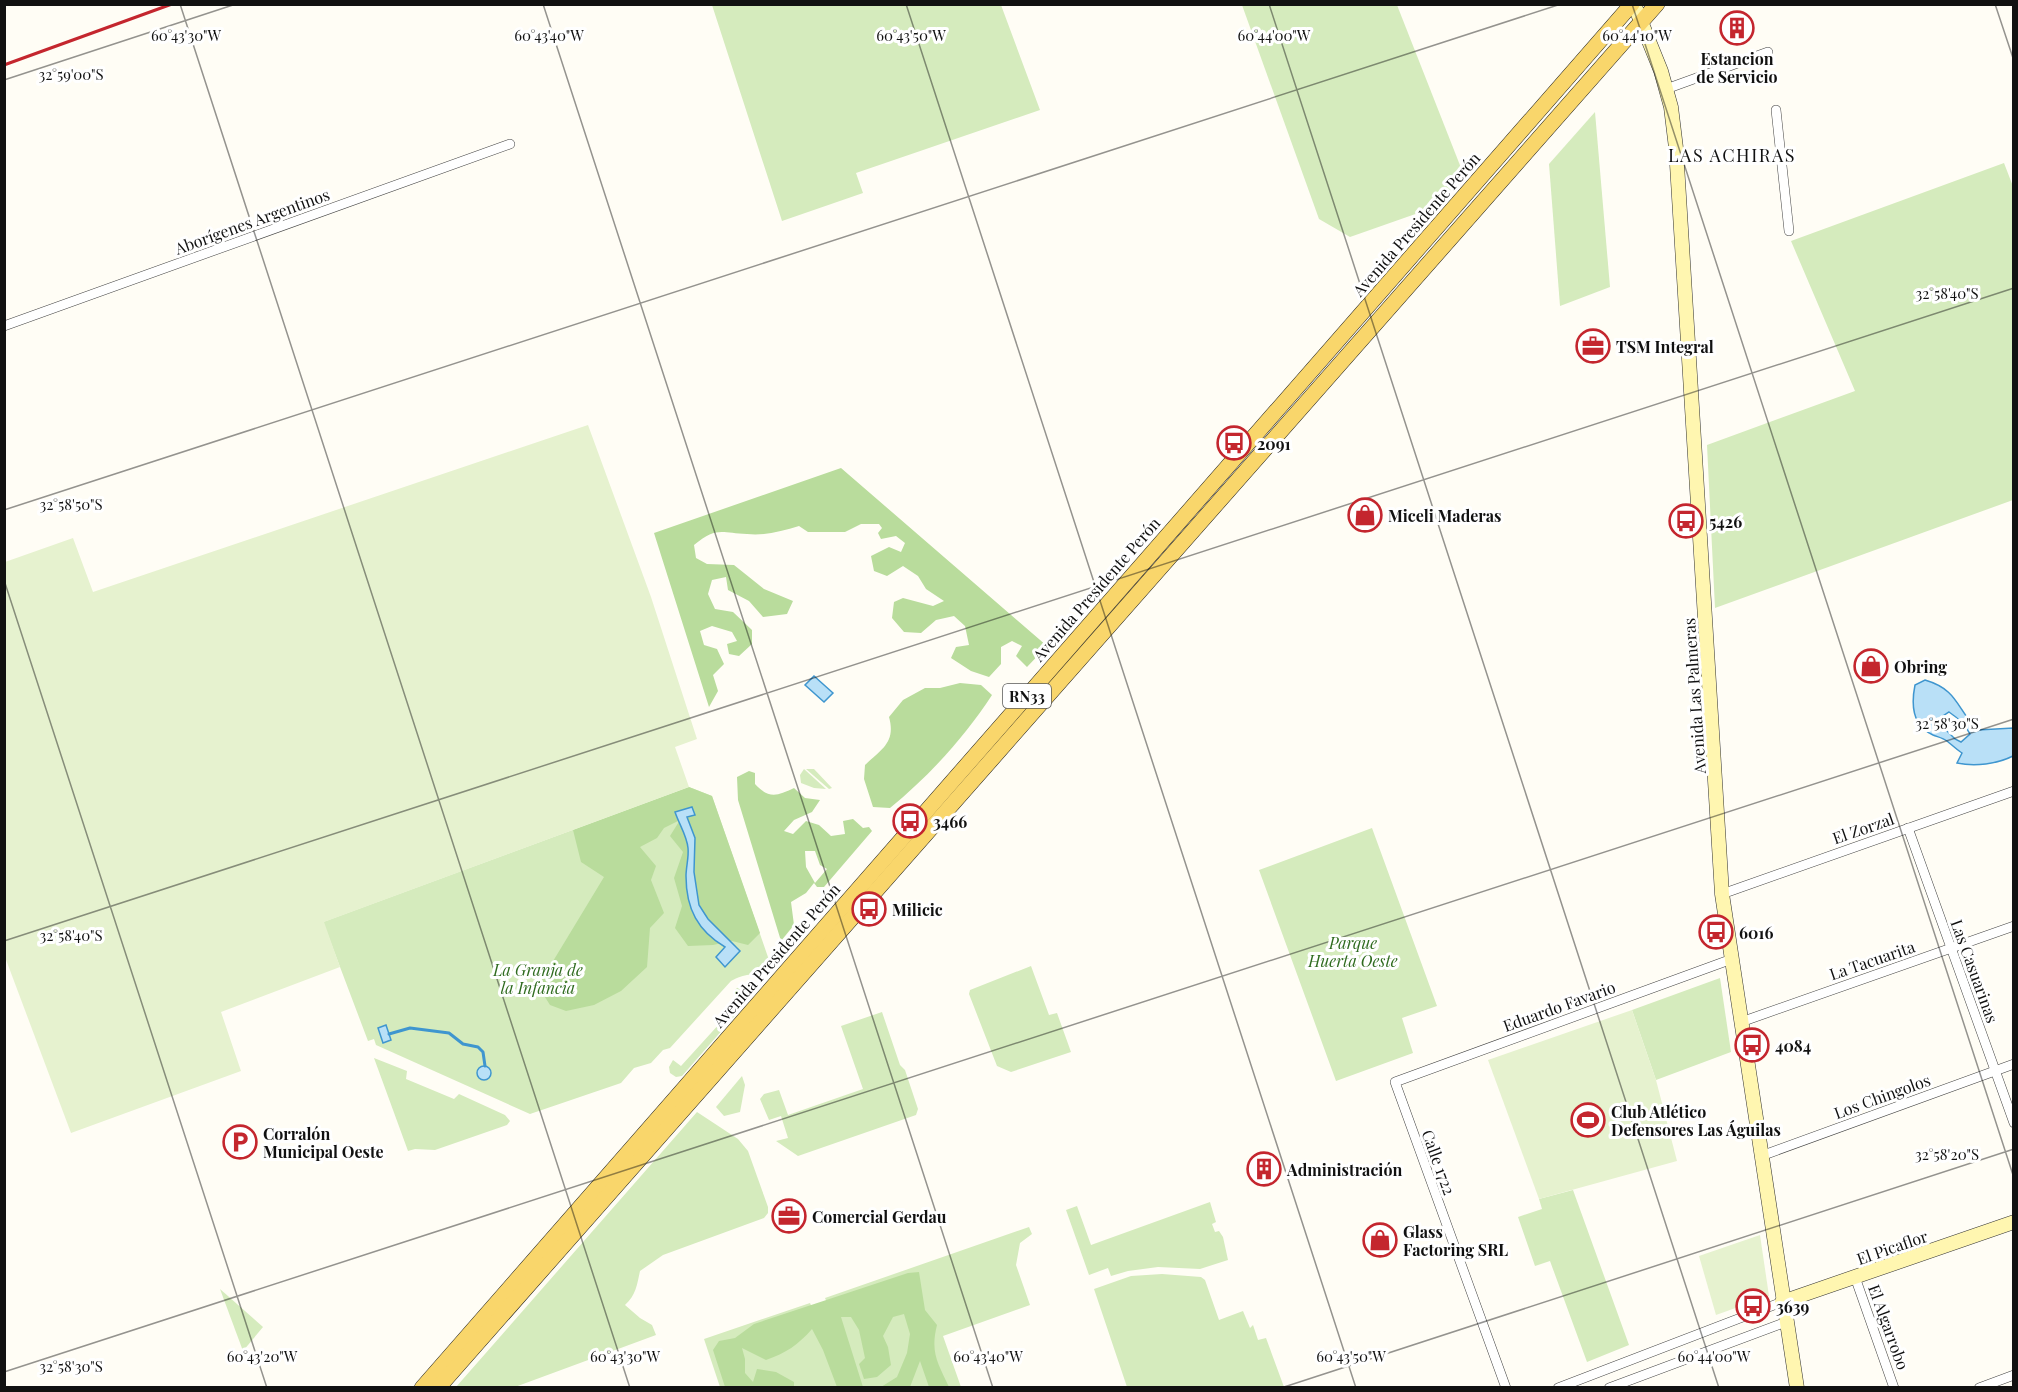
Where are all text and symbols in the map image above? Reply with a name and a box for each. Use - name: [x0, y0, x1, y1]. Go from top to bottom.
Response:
- building icon: Estancion de Servicio: [1719, 10, 1755, 46]
- text: 60°43'30"W: [151, 25, 221, 45]
- text: 60°43'40"W: [514, 25, 584, 45]
- text: 60°43'50"W: [876, 25, 946, 45]
- text: 60°44'00"W: [1238, 25, 1311, 45]
- text: 60°44'10"W: [1602, 25, 1672, 45]
- place label: Estancion de Servicio: [1696, 48, 1778, 87]
- text: 32°59'00"S: [38, 64, 104, 84]
- district label: LAS ACHIRAS: [1668, 143, 1796, 167]
- street label: Avenida Presidente Perón: [1347, 147, 1485, 301]
- street label: Aborígenes Argentinos: [171, 183, 332, 259]
- text: 32°58'40"S: [1915, 283, 1979, 303]
- office icon: TSM Integral: [1575, 328, 1611, 364]
- place label: TSM Integral: [1616, 336, 1714, 357]
- bus stop icon: 2091: [1216, 425, 1252, 461]
- place label: 2091: [1257, 433, 1291, 454]
- text: 32°58'50"S: [39, 494, 103, 514]
- shop icon: Miceli Maderas: [1347, 497, 1383, 533]
- bus stop icon: 5426: [1668, 503, 1704, 539]
- place label: Miceli Maderas: [1388, 505, 1501, 526]
- place label: 5426: [1709, 511, 1742, 532]
- street label: Avenida Presidente Perón: [1027, 512, 1165, 666]
- street label: Avenida Las Palmeras: [1678, 617, 1710, 776]
- shop icon: Obring: [1853, 648, 1889, 684]
- place label: Obring: [1894, 656, 1947, 677]
- road number: RN33: [1003, 684, 1051, 708]
- text: 32°58'30"S: [1915, 713, 1979, 733]
- bus stop icon: 3466: [892, 803, 928, 839]
- street label: El Zorzal: [1829, 808, 1897, 848]
- place label: 3466: [933, 811, 967, 832]
- street label: Avenida Presidente Perón: [707, 878, 845, 1032]
- bus stop icon: Milicic: [851, 891, 887, 927]
- place label: Milicic: [892, 899, 943, 920]
- bus stop icon: 6016: [1698, 914, 1734, 950]
- street label: Las Casuarinas: [1947, 916, 2003, 1026]
- place label: 6016: [1739, 922, 1773, 943]
- text: 32°58'40"S: [39, 925, 103, 945]
- park label: Parque Huerta Oeste: [1307, 932, 1398, 971]
- street label: La Tacuarita: [1827, 936, 1917, 984]
- park label: La Granja de la Infancia: [492, 959, 583, 998]
- street label: Eduardo Favario: [1500, 976, 1618, 1036]
- bus stop icon: 4084: [1734, 1027, 1770, 1063]
- place label: 4084: [1775, 1035, 1811, 1056]
- street label: Los Chingolos: [1831, 1069, 1933, 1123]
- place label: Club Atlético Defensores Las Águilas: [1611, 1101, 1781, 1140]
- sports icon: Club Atlético Defensores Las Águilas: [1570, 1102, 1606, 1138]
- place label: Corralón Municipal Oeste: [263, 1123, 384, 1162]
- parking icon: Corralón Municipal Oeste: [222, 1124, 258, 1160]
- street label: Calle 1722: [1418, 1127, 1460, 1197]
- text: 32°58'20"S: [1915, 1144, 1979, 1164]
- building icon: Administración: [1246, 1151, 1282, 1187]
- place label: Administración: [1286, 1159, 1402, 1180]
- office icon: Comercial Gerdau: [771, 1198, 807, 1234]
- place label: Comercial Gerdau: [812, 1206, 947, 1227]
- place label: Glass Factoring SRL: [1403, 1221, 1508, 1260]
- shop icon: Glass Factoring SRL: [1362, 1222, 1398, 1258]
- street label: El Picaflor: [1854, 1225, 1930, 1269]
- street label: El Algarrobo: [1864, 1282, 1914, 1373]
- bus stop icon: 3639: [1735, 1288, 1771, 1324]
- place label: 3639: [1776, 1296, 1810, 1317]
- text: 60°43'20"W: [227, 1346, 298, 1366]
- text: 60°43'30"W: [590, 1346, 660, 1366]
- text: 60°43'40"W: [953, 1346, 1023, 1366]
- text: 60°43'50"W: [1316, 1346, 1386, 1366]
- text: 60°44'00"W: [1678, 1346, 1751, 1366]
- text: 32°58'30"S: [39, 1356, 103, 1376]

